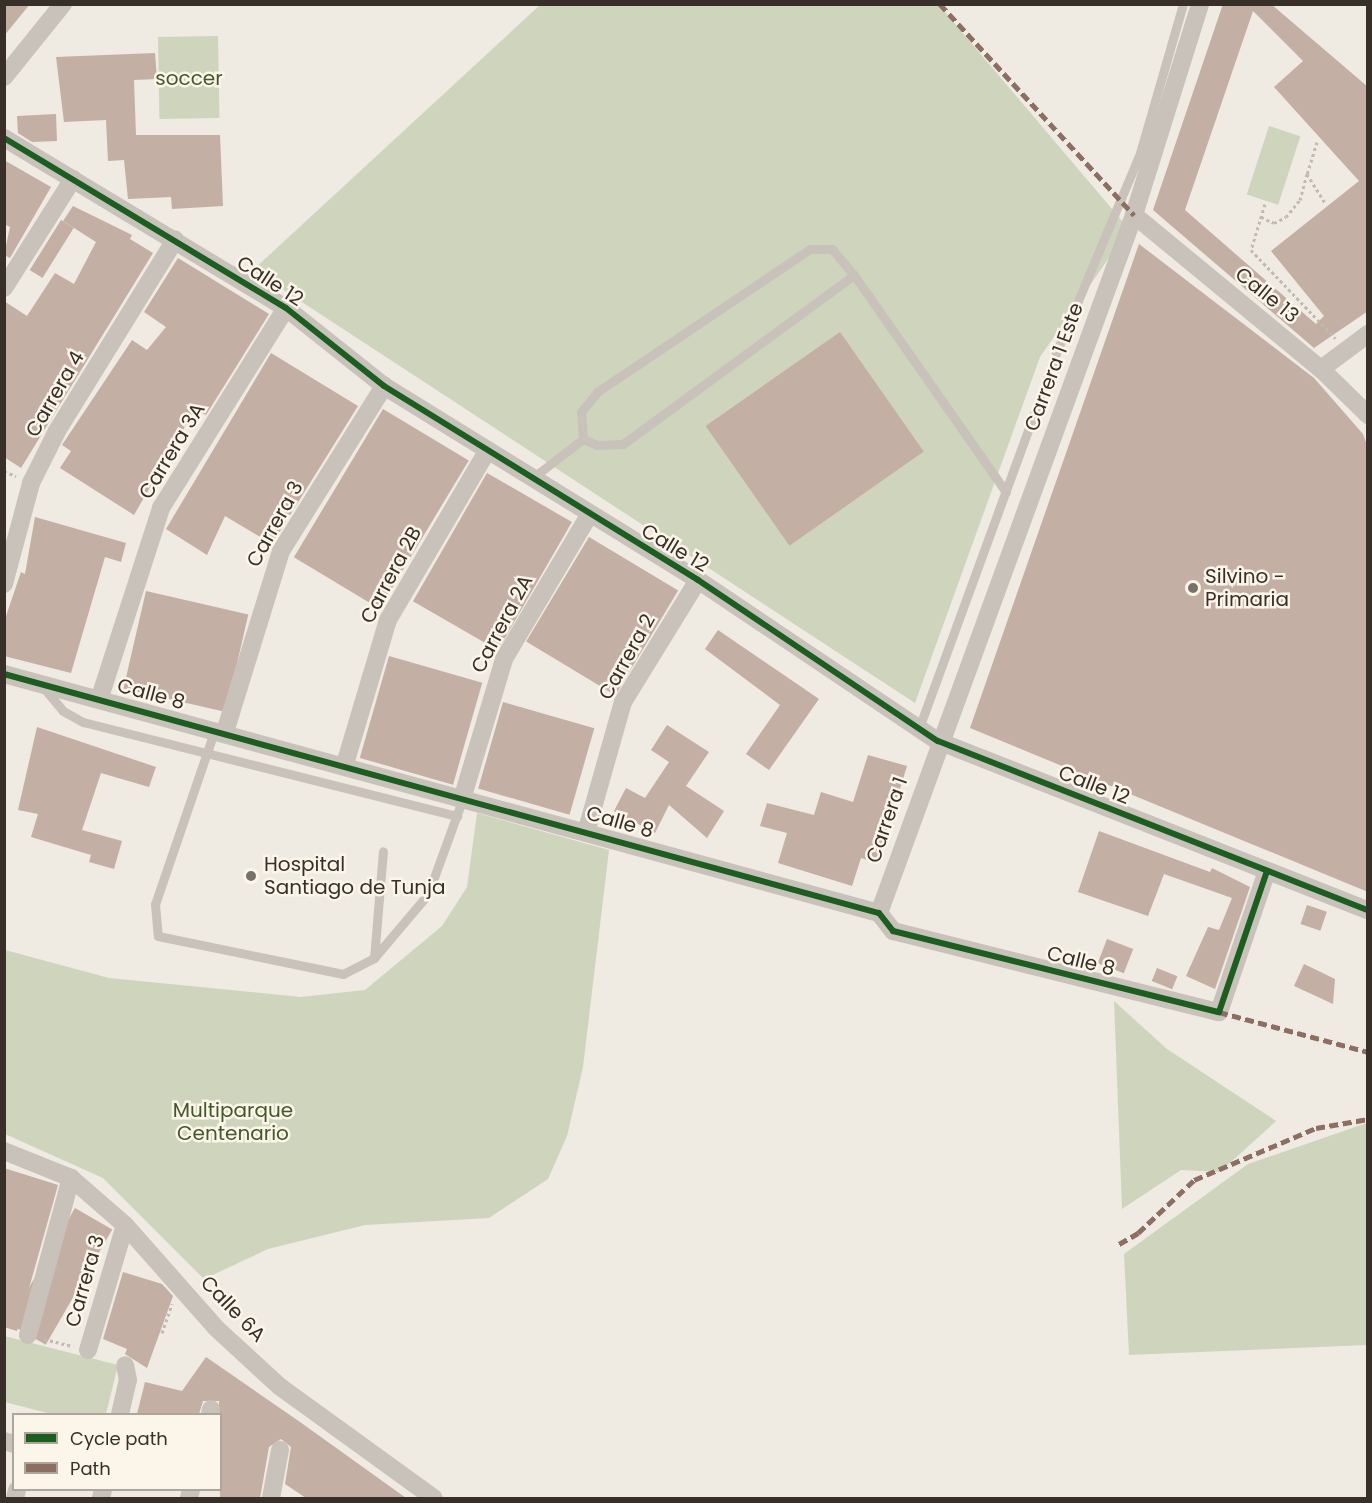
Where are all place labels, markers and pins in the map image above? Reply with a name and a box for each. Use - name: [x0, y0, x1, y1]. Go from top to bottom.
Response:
- place label: Silvino - Primaria: [1205, 564, 1289, 611]
- marker: Silvino - Primaria: [1186, 581, 1200, 595]
- place label: Hospital Santiago de Tunja: [264, 852, 446, 899]
- marker: Hospital Santiago de Tunja: [242, 867, 260, 885]

